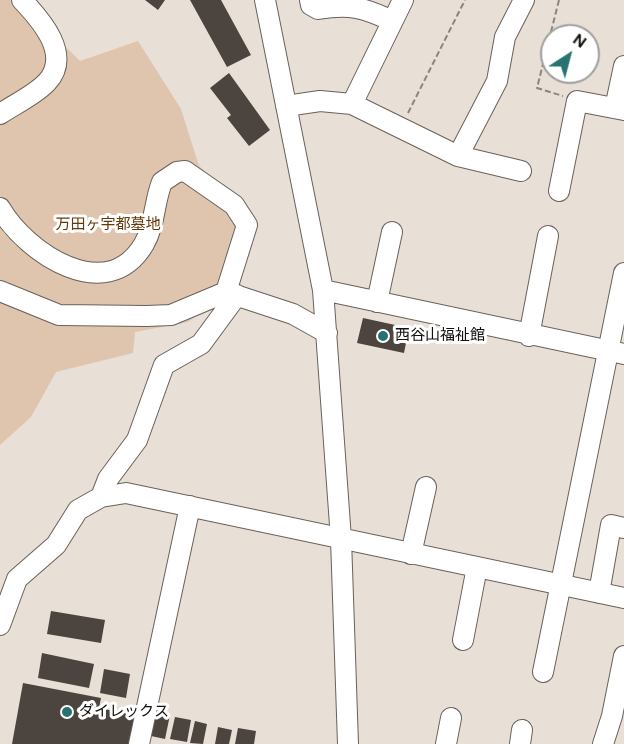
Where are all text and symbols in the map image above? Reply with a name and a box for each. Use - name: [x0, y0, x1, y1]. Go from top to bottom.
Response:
- north arrow: [540, 24, 600, 84]
- text: N: [569, 29, 591, 53]
- park label: 万田ヶ宇都墓地: [56, 216, 160, 234]
- place label: 西谷山福祉館: [395, 327, 485, 345]
- marker: 西谷山福祉館: [376, 329, 390, 343]
- place label: ダイレックス: [79, 703, 169, 721]
- marker: ダイレックス: [60, 705, 74, 719]

